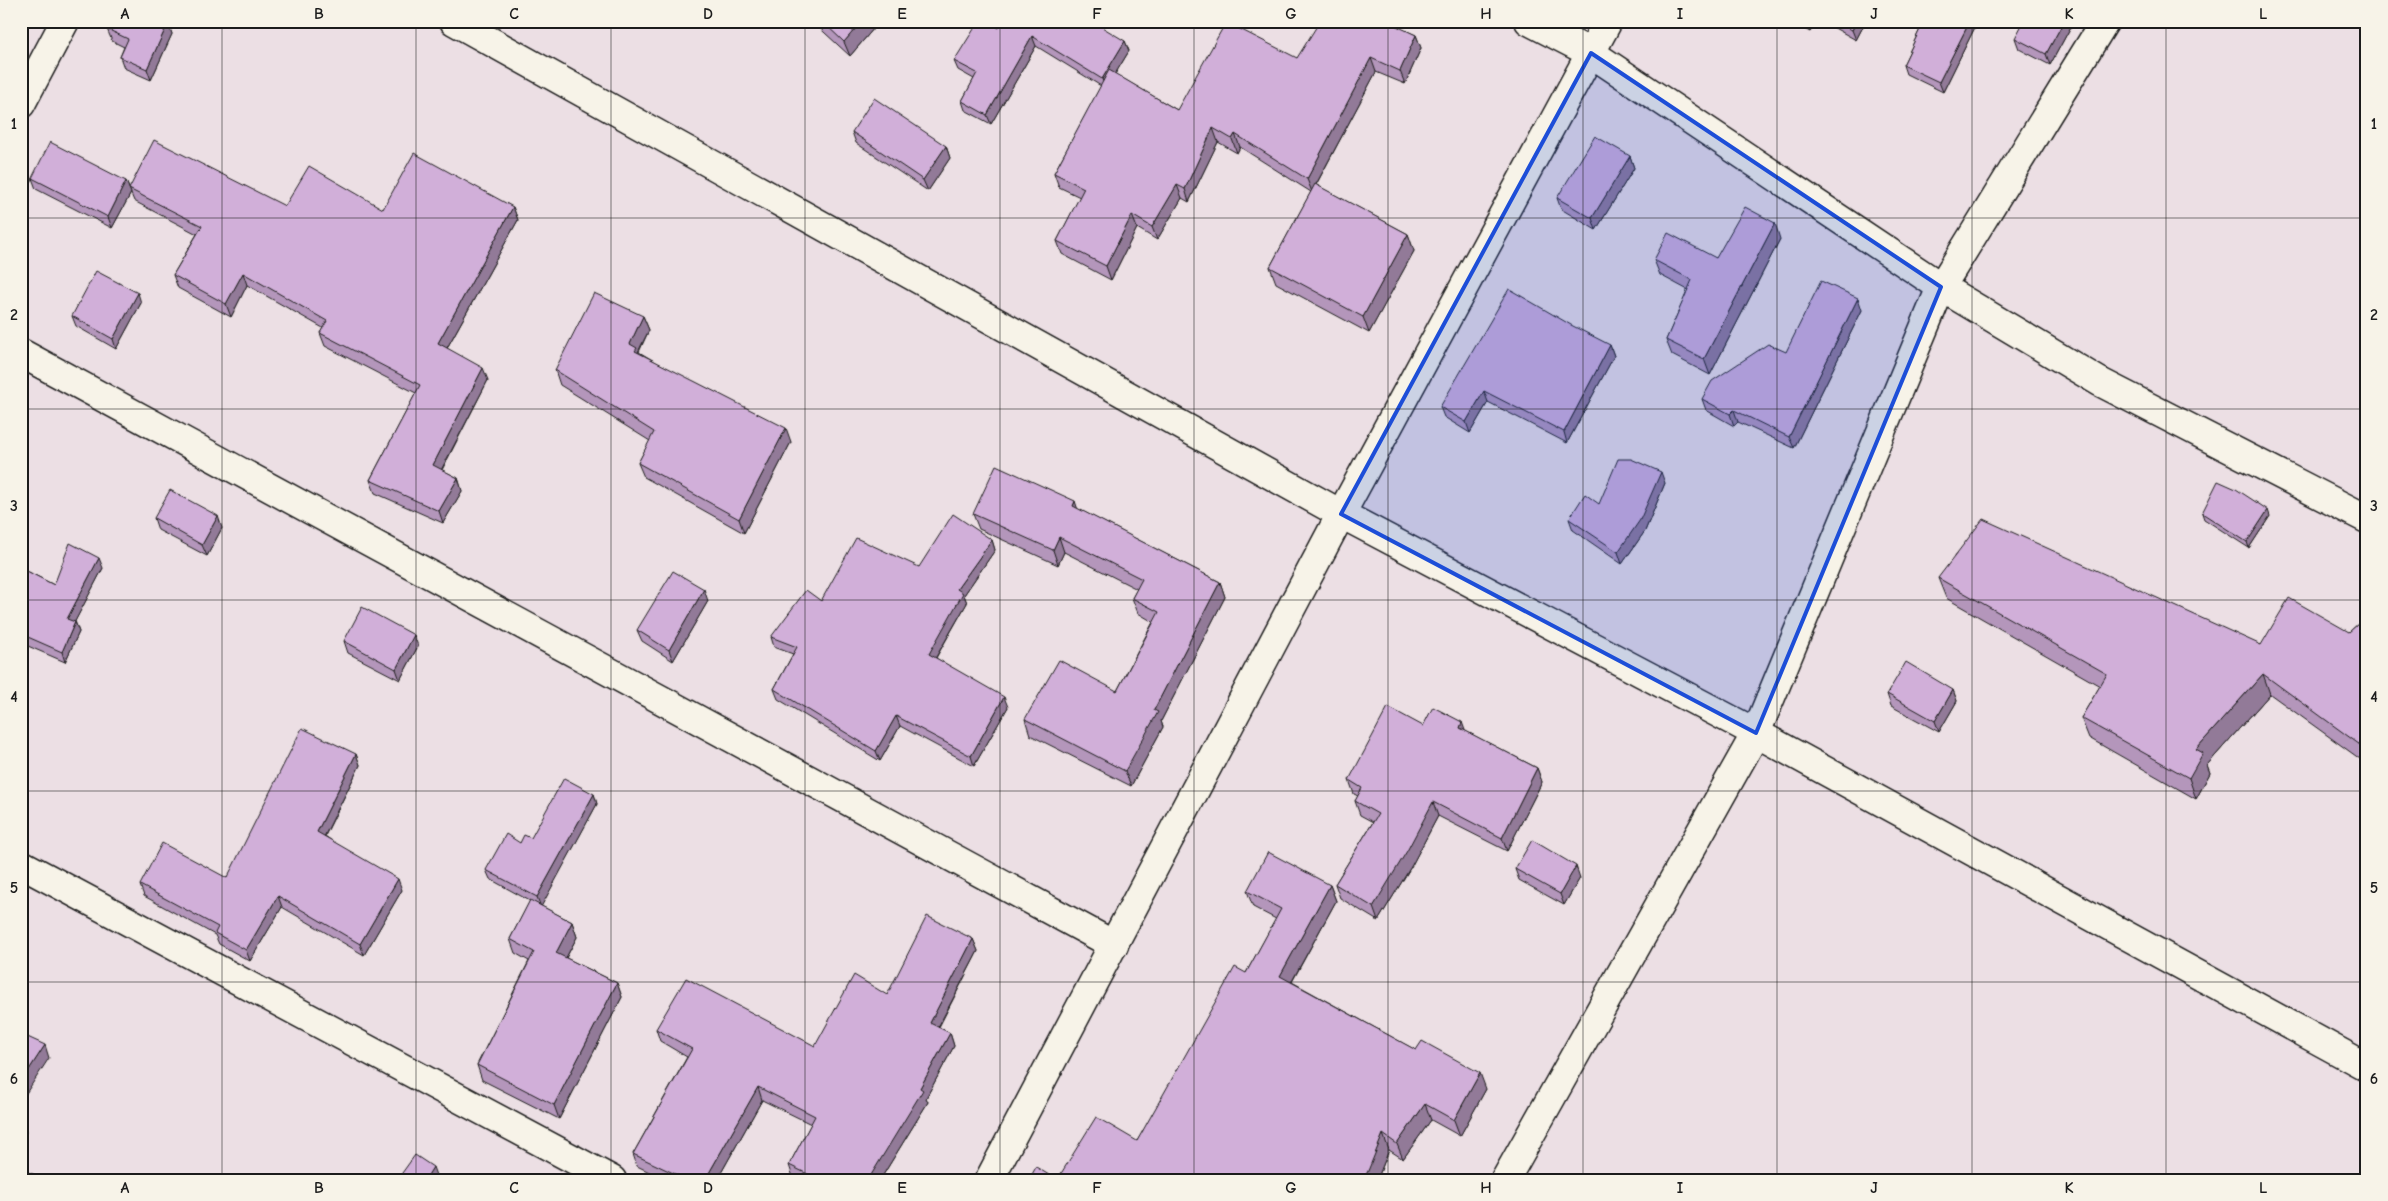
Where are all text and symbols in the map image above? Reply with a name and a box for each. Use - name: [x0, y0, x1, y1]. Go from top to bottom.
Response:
- text: A: [121, 5, 130, 23]
- text: B: [314, 5, 324, 23]
- text: C: [509, 5, 519, 23]
- text: D: [703, 5, 713, 23]
- text: E: [897, 5, 907, 23]
- text: F: [1092, 5, 1102, 23]
- text: G: [1285, 5, 1297, 23]
- text: H: [1480, 5, 1492, 23]
- text: I: [1677, 5, 1683, 23]
- text: J: [1870, 5, 1878, 23]
- text: K: [2064, 5, 2074, 23]
- text: L: [2259, 5, 2267, 23]
- text: 1: [11, 115, 17, 133]
- text: 1: [2371, 115, 2377, 133]
- text: 2: [10, 306, 18, 324]
- text: 2: [2370, 306, 2378, 324]
- text: 3: [10, 497, 18, 515]
- text: 3: [2370, 497, 2378, 515]
- text: 4: [10, 688, 18, 706]
- text: 4: [2370, 688, 2378, 706]
- text: 5: [10, 879, 18, 897]
- text: 5: [2370, 879, 2378, 897]
- text: 6: [10, 1070, 18, 1088]
- text: 6: [2370, 1070, 2378, 1088]
- text: A: [121, 1179, 130, 1197]
- text: B: [314, 1179, 324, 1197]
- text: C: [509, 1179, 519, 1197]
- text: D: [703, 1179, 713, 1197]
- text: E: [897, 1179, 907, 1197]
- text: F: [1092, 1179, 1102, 1197]
- text: G: [1285, 1179, 1297, 1197]
- text: H: [1480, 1179, 1492, 1197]
- text: I: [1677, 1179, 1683, 1197]
- text: J: [1870, 1179, 1878, 1197]
- text: K: [2064, 1179, 2074, 1197]
- text: L: [2259, 1179, 2267, 1197]

